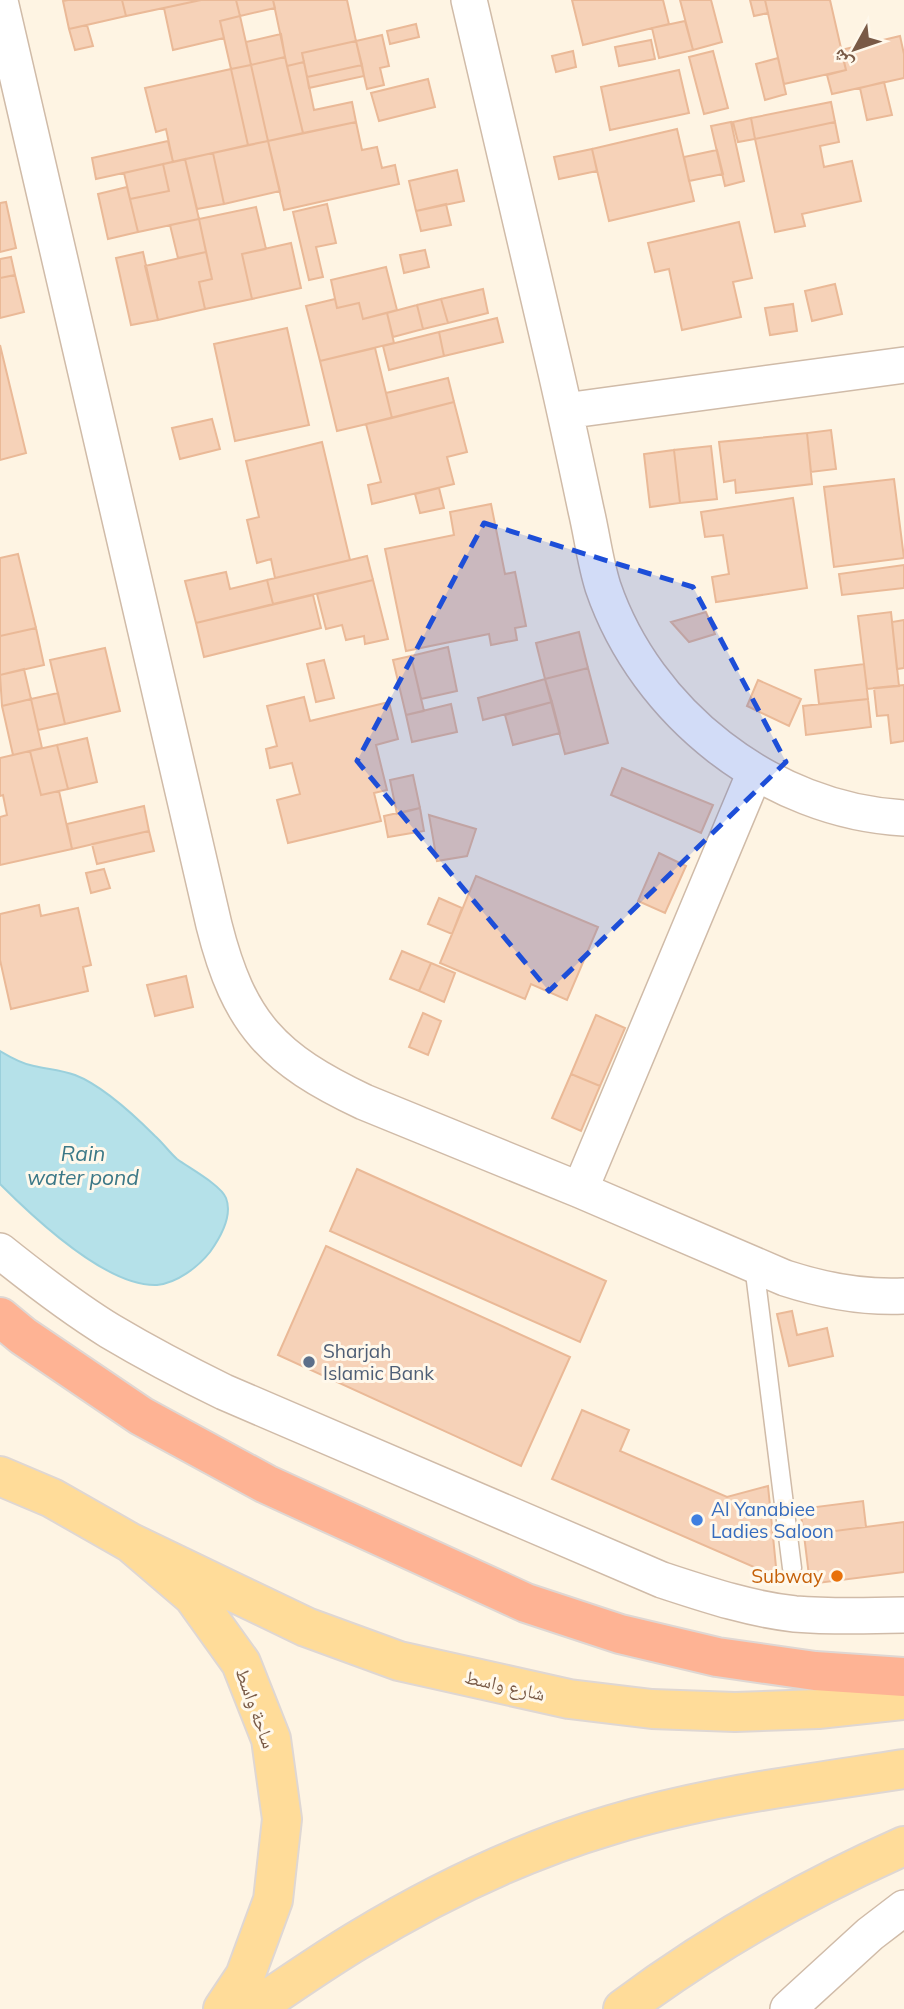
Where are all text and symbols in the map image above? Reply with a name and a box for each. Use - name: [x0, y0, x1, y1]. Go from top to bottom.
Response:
- north arrow: [820, 14, 890, 84]
- text: ش: [826, 44, 858, 75]
- water label: Rain water pond: [27, 1140, 139, 1190]
- place label: Sharjah Islamic Bank: [323, 1339, 434, 1385]
- marker: Sharjah Islamic Bank: [301, 1354, 317, 1370]
- place label: Al Yanabiee Ladies Saloon: [711, 1497, 834, 1543]
- marker: Al Yanabiee Ladies Saloon: [689, 1512, 705, 1528]
- place label: Subway: [751, 1564, 823, 1588]
- marker: Subway: [829, 1568, 845, 1584]
- street label: شارع واسط: [462, 1664, 548, 1706]
- street label: ساحة واسط: [230, 1665, 282, 1751]

